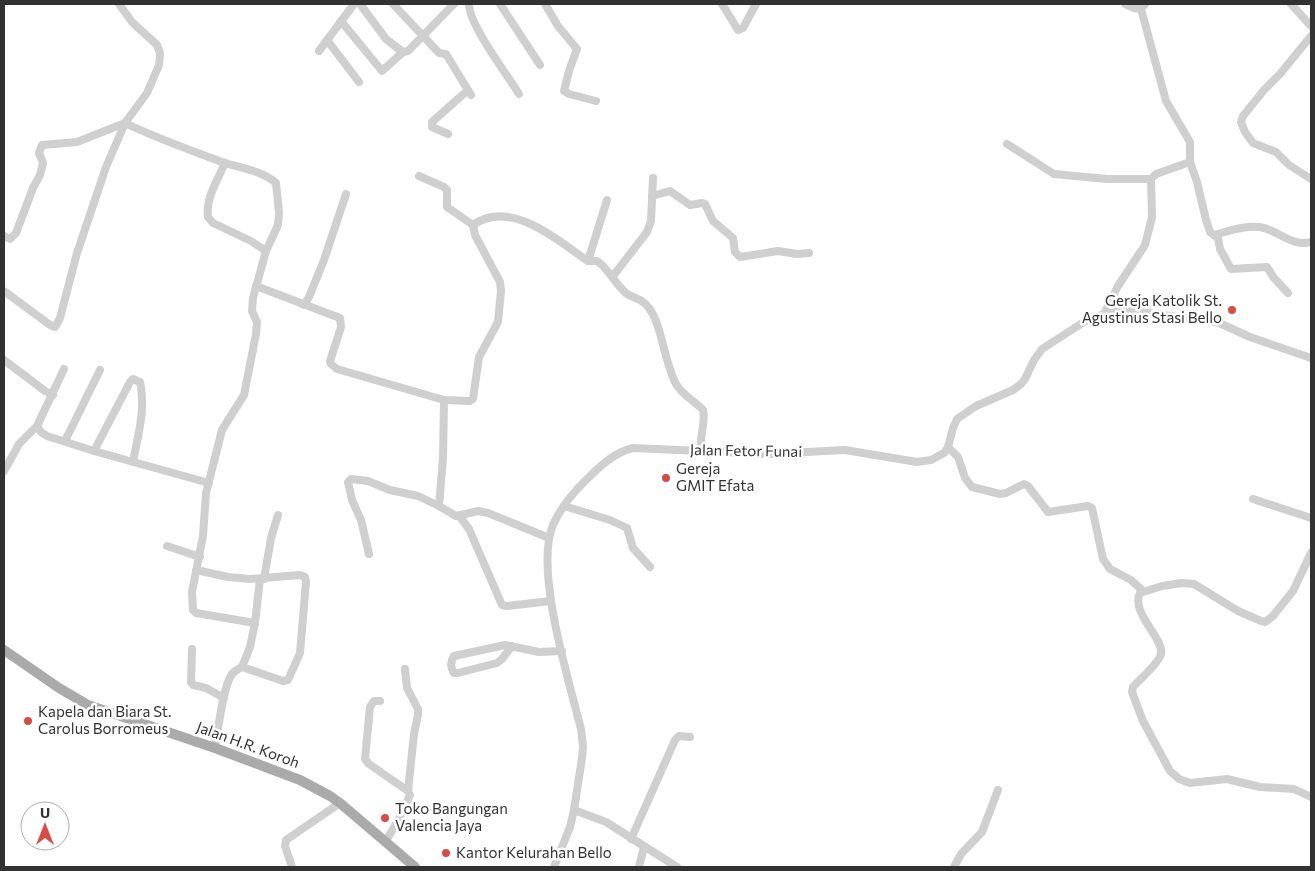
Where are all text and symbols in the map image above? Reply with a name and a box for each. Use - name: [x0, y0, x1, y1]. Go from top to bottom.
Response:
- place label: Gereja Katolik St. Agustinus Stasi Bello: [1082, 291, 1222, 326]
- marker: Gereja Katolik St. Agustinus Stasi Bello: [1226, 304, 1238, 316]
- street label: Jalan Fetor Funai: [690, 440, 802, 460]
- place label: Gereja GMIT Efata: [676, 459, 754, 494]
- marker: Gereja GMIT Efata: [660, 472, 672, 484]
- place label: Kapela dan Biara St. Carolus Borromeus: [38, 702, 171, 737]
- marker: Kapela dan Biara St. Carolus Borromeus: [22, 715, 34, 727]
- street label: Jalan H.R. Koroh: [194, 717, 302, 771]
- place label: Toko Bangungan Valencia Jaya: [395, 799, 508, 834]
- north arrow: [20, 801, 70, 851]
- text: U: [40, 804, 50, 821]
- marker: Toko Bangungan Valencia Jaya: [379, 812, 391, 824]
- place label: Kantor Kelurahan Bello: [456, 843, 612, 861]
- marker: Kantor Kelurahan Bello: [440, 847, 452, 859]

